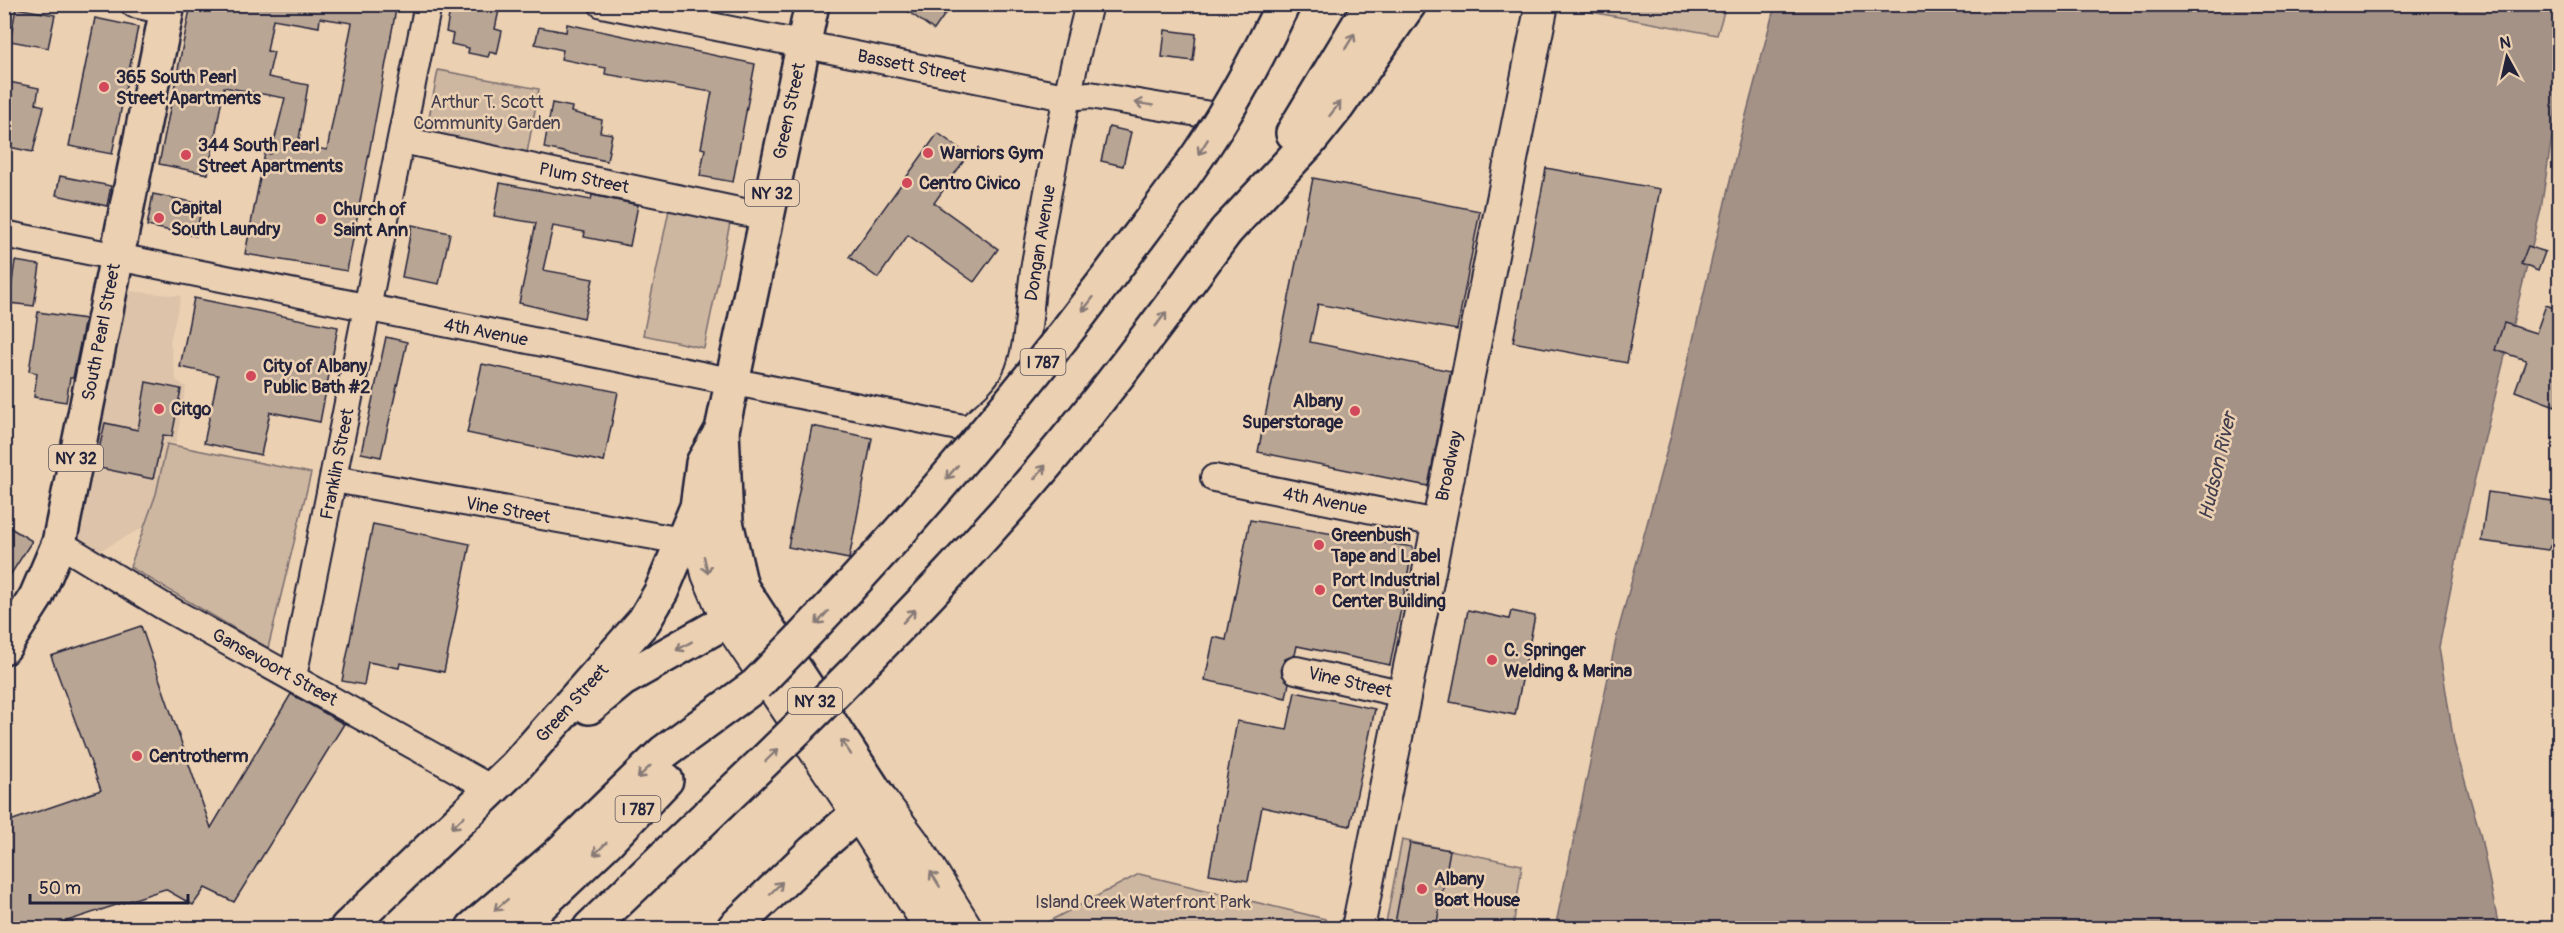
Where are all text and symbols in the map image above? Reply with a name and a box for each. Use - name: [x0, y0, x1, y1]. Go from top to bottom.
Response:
- north arrow: [2477, 27, 2537, 87]
- text: N: [2498, 32, 2512, 54]
- one-way arrow: [1344, 33, 1356, 50]
- street label: Bassett Street: [855, 45, 969, 88]
- street label: Green Street: [768, 60, 811, 162]
- place label: 365 South Pearl Street Apartments: [116, 66, 262, 110]
- marker: 365 South Pearl Street Apartments: [97, 80, 111, 94]
- park label: Arthur T. Scott Community Garden: [413, 91, 561, 135]
- one-way arrow: [1135, 98, 1154, 109]
- one-way arrow: [1328, 101, 1341, 117]
- place label: 344 South Pearl Street Apartments: [198, 134, 344, 178]
- one-way arrow: [1197, 138, 1209, 155]
- place label: Warriors Gym: [940, 142, 1043, 165]
- marker: Warriors Gym: [921, 146, 935, 160]
- marker: 344 South Pearl Street Apartments: [179, 148, 193, 162]
- street label: Plum Street: [537, 158, 632, 199]
- place label: Centro Civico: [919, 172, 1021, 195]
- marker: Centro Civico: [900, 176, 914, 190]
- road number: NY 32: [745, 180, 799, 206]
- street label: Dongan Avenue: [1020, 183, 1061, 303]
- place label: Capital South Laundry: [171, 197, 280, 241]
- place label: Church of Saint Ann: [333, 198, 408, 242]
- marker: Capital South Laundry: [152, 211, 166, 225]
- marker: Church of Saint Ann: [314, 212, 328, 226]
- street label: South Pearl Street: [77, 261, 126, 403]
- one-way arrow: [1081, 296, 1094, 312]
- one-way arrow: [1154, 311, 1167, 327]
- street label: 4th Avenue: [442, 313, 530, 352]
- road number: I 787: [1020, 349, 1066, 375]
- place label: City of Albany Public Bath #2: [263, 355, 370, 399]
- marker: City of Albany Public Bath #2: [244, 369, 258, 383]
- place label: Albany Superstorage: [1242, 390, 1344, 434]
- place label: Citgo: [171, 398, 212, 421]
- marker: Citgo: [152, 402, 166, 416]
- marker: Albany Superstorage: [1348, 404, 1362, 418]
- street label: Franklin Street: [315, 406, 360, 522]
- water label: Hudson River: [2193, 407, 2243, 522]
- street label: Broadway: [1431, 429, 1468, 503]
- road number: NY 32: [49, 445, 103, 471]
- one-way arrow: [945, 464, 959, 479]
- one-way arrow: [1033, 465, 1047, 480]
- street label: 4th Avenue: [1281, 482, 1369, 521]
- street label: Vine Street: [464, 492, 553, 529]
- place label: Greenbush Tape and Label: [1330, 524, 1441, 568]
- marker: Greenbush Tape and Label: [1312, 538, 1326, 552]
- one-way arrow: [701, 555, 713, 574]
- place label: Port Industrial Center Building: [1332, 569, 1446, 613]
- marker: Port Industrial Center Building: [1313, 583, 1327, 597]
- one-way arrow: [902, 609, 916, 624]
- one-way arrow: [815, 610, 829, 625]
- street label: Gansevoort Street: [208, 623, 342, 712]
- place label: C. Springer Welding & Marina: [1504, 639, 1633, 683]
- one-way arrow: [676, 640, 693, 652]
- marker: C. Springer Welding & Marina: [1485, 653, 1499, 667]
- street label: Green Street: [531, 659, 614, 748]
- street label: Vine Street: [1306, 662, 1395, 703]
- road number: NY 32: [788, 688, 842, 714]
- one-way arrow: [840, 739, 852, 756]
- place label: Centrotherm: [149, 745, 249, 768]
- one-way arrow: [764, 747, 779, 762]
- marker: Centrotherm: [130, 749, 144, 763]
- one-way arrow: [636, 765, 651, 779]
- road number: I 787: [616, 796, 660, 822]
- one-way arrow: [450, 815, 465, 829]
- one-way arrow: [592, 842, 607, 856]
- scale bar: [30, 867, 188, 905]
- place label: Albany Boat House: [1434, 868, 1521, 912]
- one-way arrow: [929, 870, 942, 887]
- text: 50 m: [39, 877, 81, 900]
- one-way arrow: [769, 881, 784, 895]
- marker: Albany Boat House: [1415, 882, 1429, 896]
- park label: Island Creek Waterfront Park: [1035, 891, 1251, 914]
- one-way arrow: [494, 898, 509, 912]

